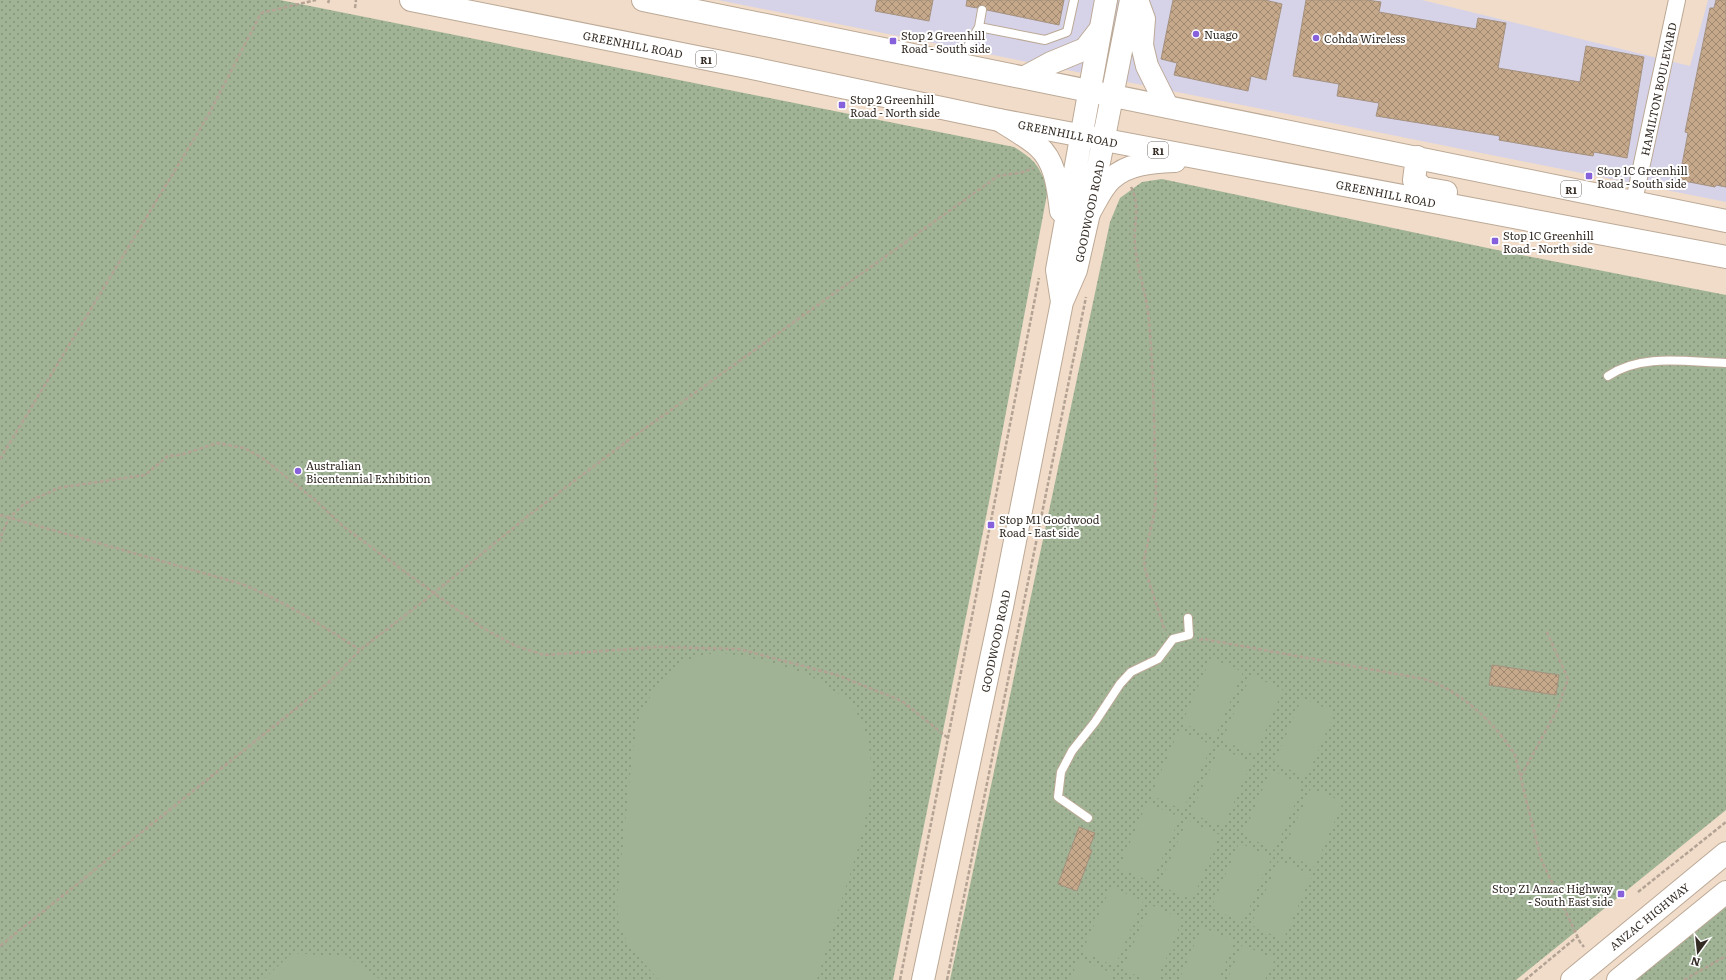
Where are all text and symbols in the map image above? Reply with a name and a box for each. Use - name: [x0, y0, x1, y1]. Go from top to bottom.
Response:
- street label: HAMILTON BOULEVARD: [1636, 21, 1680, 157]
- street label: GREENHILL ROAD: [582, 26, 684, 62]
- place label: Nuago: [1204, 26, 1238, 42]
- place label: Stop 2 Greenhill Road - South side: [901, 27, 991, 56]
- marker: Nuago: [1191, 29, 1201, 39]
- place label: Cohda Wireless: [1324, 30, 1405, 46]
- marker: Cohda Wireless: [1311, 33, 1321, 43]
- marker: Stop 2 Greenhill Road - South side: [888, 36, 898, 46]
- road number: R1: [696, 51, 716, 67]
- place label: Stop 2 Greenhill Road - North side: [850, 91, 940, 120]
- marker: Stop 2 Greenhill Road - North side: [837, 100, 847, 110]
- street label: GREENHILL ROAD: [1017, 115, 1119, 151]
- road number: R1: [1148, 142, 1168, 158]
- street label: GOODWOOD ROAD: [1070, 158, 1108, 264]
- place label: Stop 1C Greenhill Road - South side: [1597, 162, 1688, 191]
- marker: Stop 1C Greenhill Road - South side: [1584, 171, 1594, 181]
- street label: GREENHILL ROAD: [1335, 175, 1437, 211]
- road number: R1: [1561, 181, 1581, 197]
- place label: Stop 1C Greenhill Road - North side: [1503, 227, 1594, 256]
- marker: Stop 1C Greenhill Road - North side: [1490, 236, 1500, 246]
- place label: Australian Bicentennial Exhibition: [306, 457, 431, 486]
- marker: Australian Bicentennial Exhibition: [293, 466, 303, 476]
- place label: Stop M1 Goodwood Road - East side: [999, 511, 1100, 540]
- marker: Stop M1 Goodwood Road - East side: [986, 520, 996, 530]
- street label: GOODWOOD ROAD: [976, 588, 1014, 694]
- street label: ANZAC HIGHWAY: [1606, 879, 1693, 953]
- place label: Stop Z1 Anzac Highway - South East side: [1492, 880, 1614, 909]
- marker: Stop Z1 Anzac Highway - South East side: [1616, 889, 1626, 899]
- north arrow: [1678, 932, 1718, 972]
- text: N: [1689, 954, 1702, 972]

